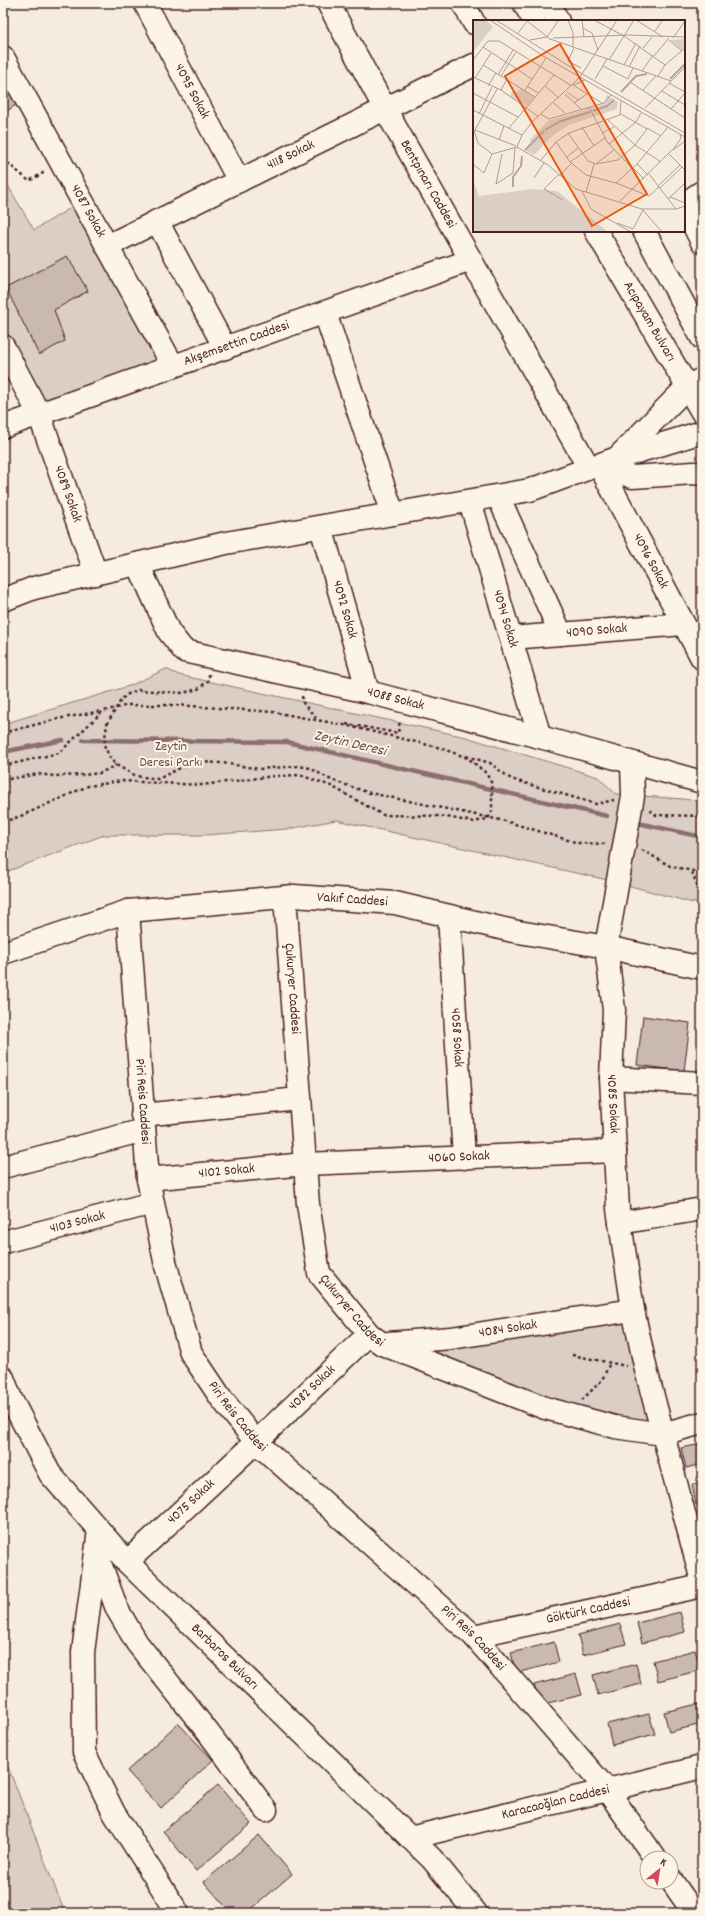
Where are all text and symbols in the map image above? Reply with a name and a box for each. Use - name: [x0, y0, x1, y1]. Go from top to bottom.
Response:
- inset map: [473, 20, 685, 232]
- street label: 4095 Sokak: [169, 60, 215, 123]
- street label: 4118 Sokak: [263, 135, 319, 176]
- street label: Bentpınarı Caddesi: [395, 136, 461, 233]
- street label: 4087 Sokak: [65, 181, 111, 242]
- street label: Acıpayam Bulvarı: [618, 278, 680, 366]
- street label: Akşemsettin Caddesi: [181, 315, 293, 372]
- street label: 4089 Sokak: [48, 463, 87, 526]
- street label: 4096 Sokak: [627, 530, 673, 593]
- street label: 4092 Sokak: [327, 578, 362, 641]
- street label: 4094 Sokak: [487, 588, 523, 650]
- street label: 4090 Sokak: [565, 619, 628, 643]
- street label: 4088 Sokak: [365, 682, 427, 716]
- water label: Zeytin Deresi: [312, 725, 390, 763]
- park label: Zeytin Deresi Parkı: [140, 737, 202, 773]
- street label: Vakıf Caddesi: [316, 888, 389, 913]
- street label: Çukuryer Caddesi: [278, 943, 305, 1035]
- street label: 4058 Sokak: [445, 1008, 468, 1068]
- street label: Piri Reis Caddesi: [129, 1058, 155, 1145]
- street label: 4085 Sokak: [601, 1074, 624, 1134]
- street label: 4060 Sokak: [428, 1146, 491, 1169]
- street label: 4102 Sokak: [198, 1159, 256, 1184]
- street label: 4103 Sokak: [48, 1206, 108, 1239]
- street label: Çukuryer Caddesi: [314, 1270, 389, 1353]
- street label: 4084 Sokak: [478, 1315, 539, 1344]
- street label: 4082 Sokak: [284, 1360, 341, 1416]
- street label: Piri Reis Caddesi: [203, 1377, 272, 1457]
- street label: 4075 Sokak: [163, 1474, 220, 1529]
- street label: Göktürk Caddesi: [544, 1592, 633, 1630]
- street label: Piri Reis Caddesi: [436, 1600, 510, 1676]
- street label: Barbaros Bulvarı: [186, 1619, 263, 1695]
- street label: Karacaoğlan Caddesi: [500, 1780, 612, 1825]
- north arrow: [639, 1850, 679, 1890]
- text: K: [657, 1855, 669, 1871]

